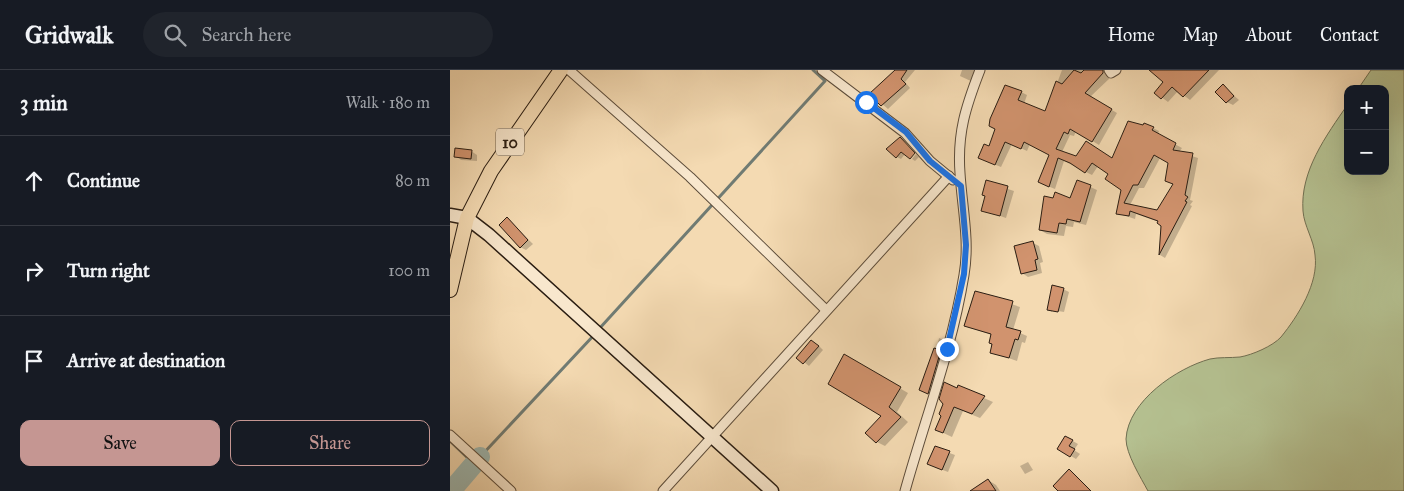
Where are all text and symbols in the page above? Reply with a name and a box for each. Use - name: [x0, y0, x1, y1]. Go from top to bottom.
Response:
- search box: [143, 12, 493, 57]
- text: Gridwalk: [25, 20, 113, 50]
- icon: search: [161, 21, 189, 49]
- text: Search here: [201, 23, 291, 46]
- text: Home: [1108, 24, 1155, 46]
- text: Map: [1183, 24, 1218, 46]
- text: About: [1246, 24, 1292, 46]
- text: Contact: [1320, 24, 1379, 46]
- map controls: [1344, 85, 1389, 175]
- button: +: [1344, 85, 1389, 130]
- text: 3 min: [20, 90, 68, 116]
- route start: [855, 91, 878, 114]
- text: Walk · 180 m: [346, 93, 430, 112]
- road number: 10: [496, 128, 524, 156]
- button: −: [1344, 130, 1389, 175]
- icon: ahead: [20, 167, 48, 195]
- text: Continue: [67, 169, 140, 192]
- text: 80 m: [395, 171, 430, 190]
- icon: right: [20, 257, 48, 285]
- text: Turn right: [67, 259, 150, 282]
- text: 100 m: [388, 261, 430, 280]
- route end: [936, 338, 959, 361]
- icon: arrive: [20, 347, 48, 375]
- text: Arrive at destination: [67, 349, 225, 372]
- button: Save: [20, 420, 220, 466]
- button: Share: [230, 420, 430, 466]

